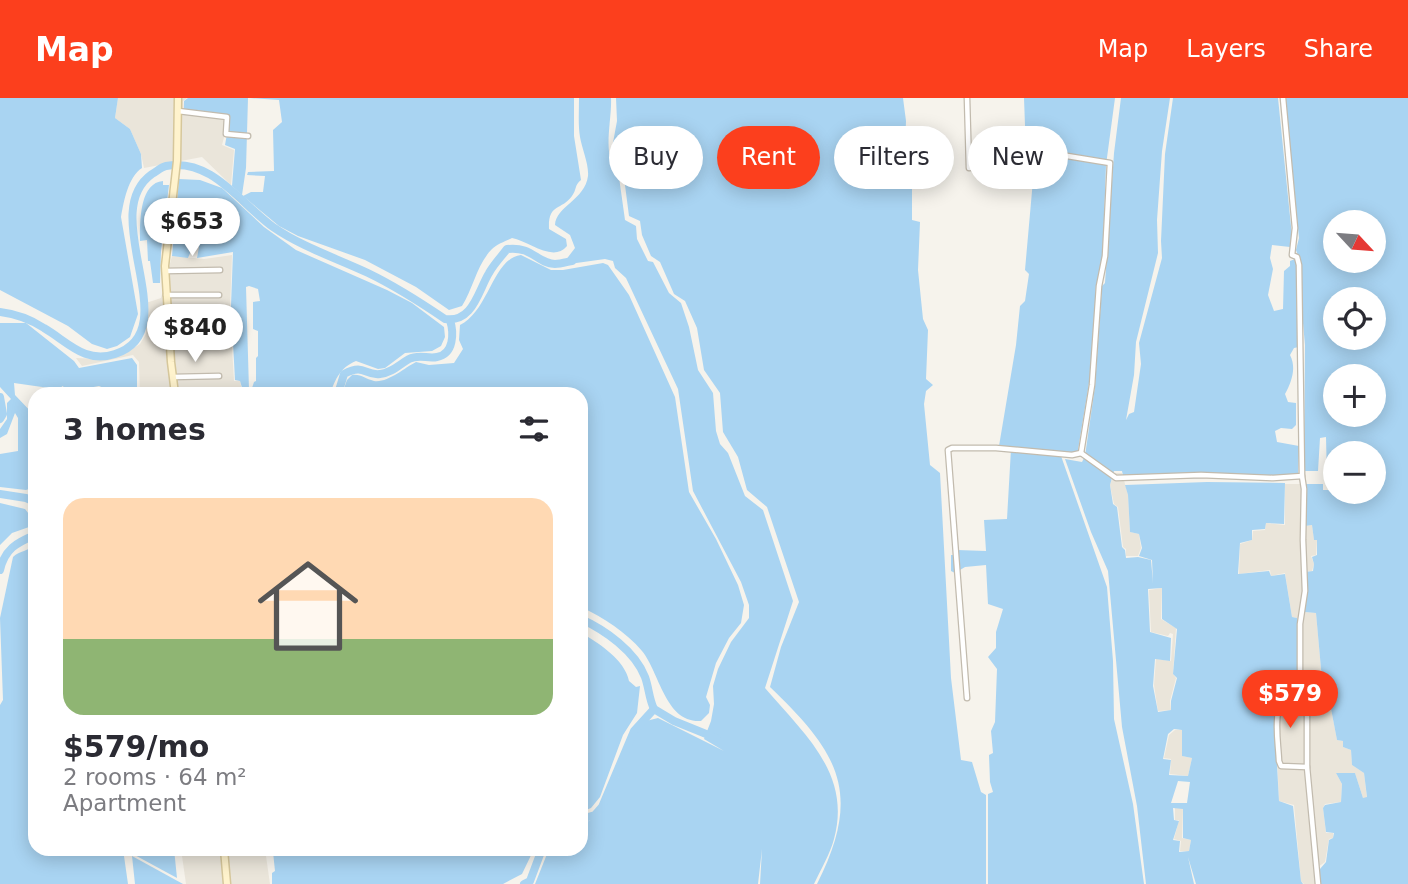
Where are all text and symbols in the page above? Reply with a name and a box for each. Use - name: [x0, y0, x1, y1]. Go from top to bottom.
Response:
- text: Map: [35, 30, 114, 69]
- text: Map: [1098, 35, 1148, 63]
- text: Layers: [1186, 35, 1266, 63]
- text: Share: [1304, 35, 1373, 63]
- chip: Buy: [609, 126, 703, 189]
- chip: Rent: [717, 126, 820, 189]
- chip: Filters: [834, 126, 954, 189]
- chip: New: [968, 126, 1068, 189]
- pin: $653: [151, 198, 233, 258]
- text: $653: [160, 208, 224, 234]
- north arrow: [1323, 210, 1386, 273]
- map controls: [1323, 210, 1386, 504]
- button: locate: [1323, 287, 1386, 350]
- pin: $840: [154, 304, 236, 364]
- text: $840: [163, 314, 227, 340]
- button: +: [1323, 364, 1386, 427]
- icon: filters: [515, 410, 553, 448]
- text: 3 homes: [63, 412, 206, 447]
- button: −: [1323, 441, 1386, 504]
- icon: home: [245, 543, 371, 669]
- pin: $579: [1249, 670, 1331, 730]
- text: $579: [1258, 680, 1322, 706]
- text: $579/mo: [63, 729, 209, 764]
- text: 2 rooms · 64 m²: [63, 764, 247, 790]
- text: Apartment: [63, 790, 186, 816]

